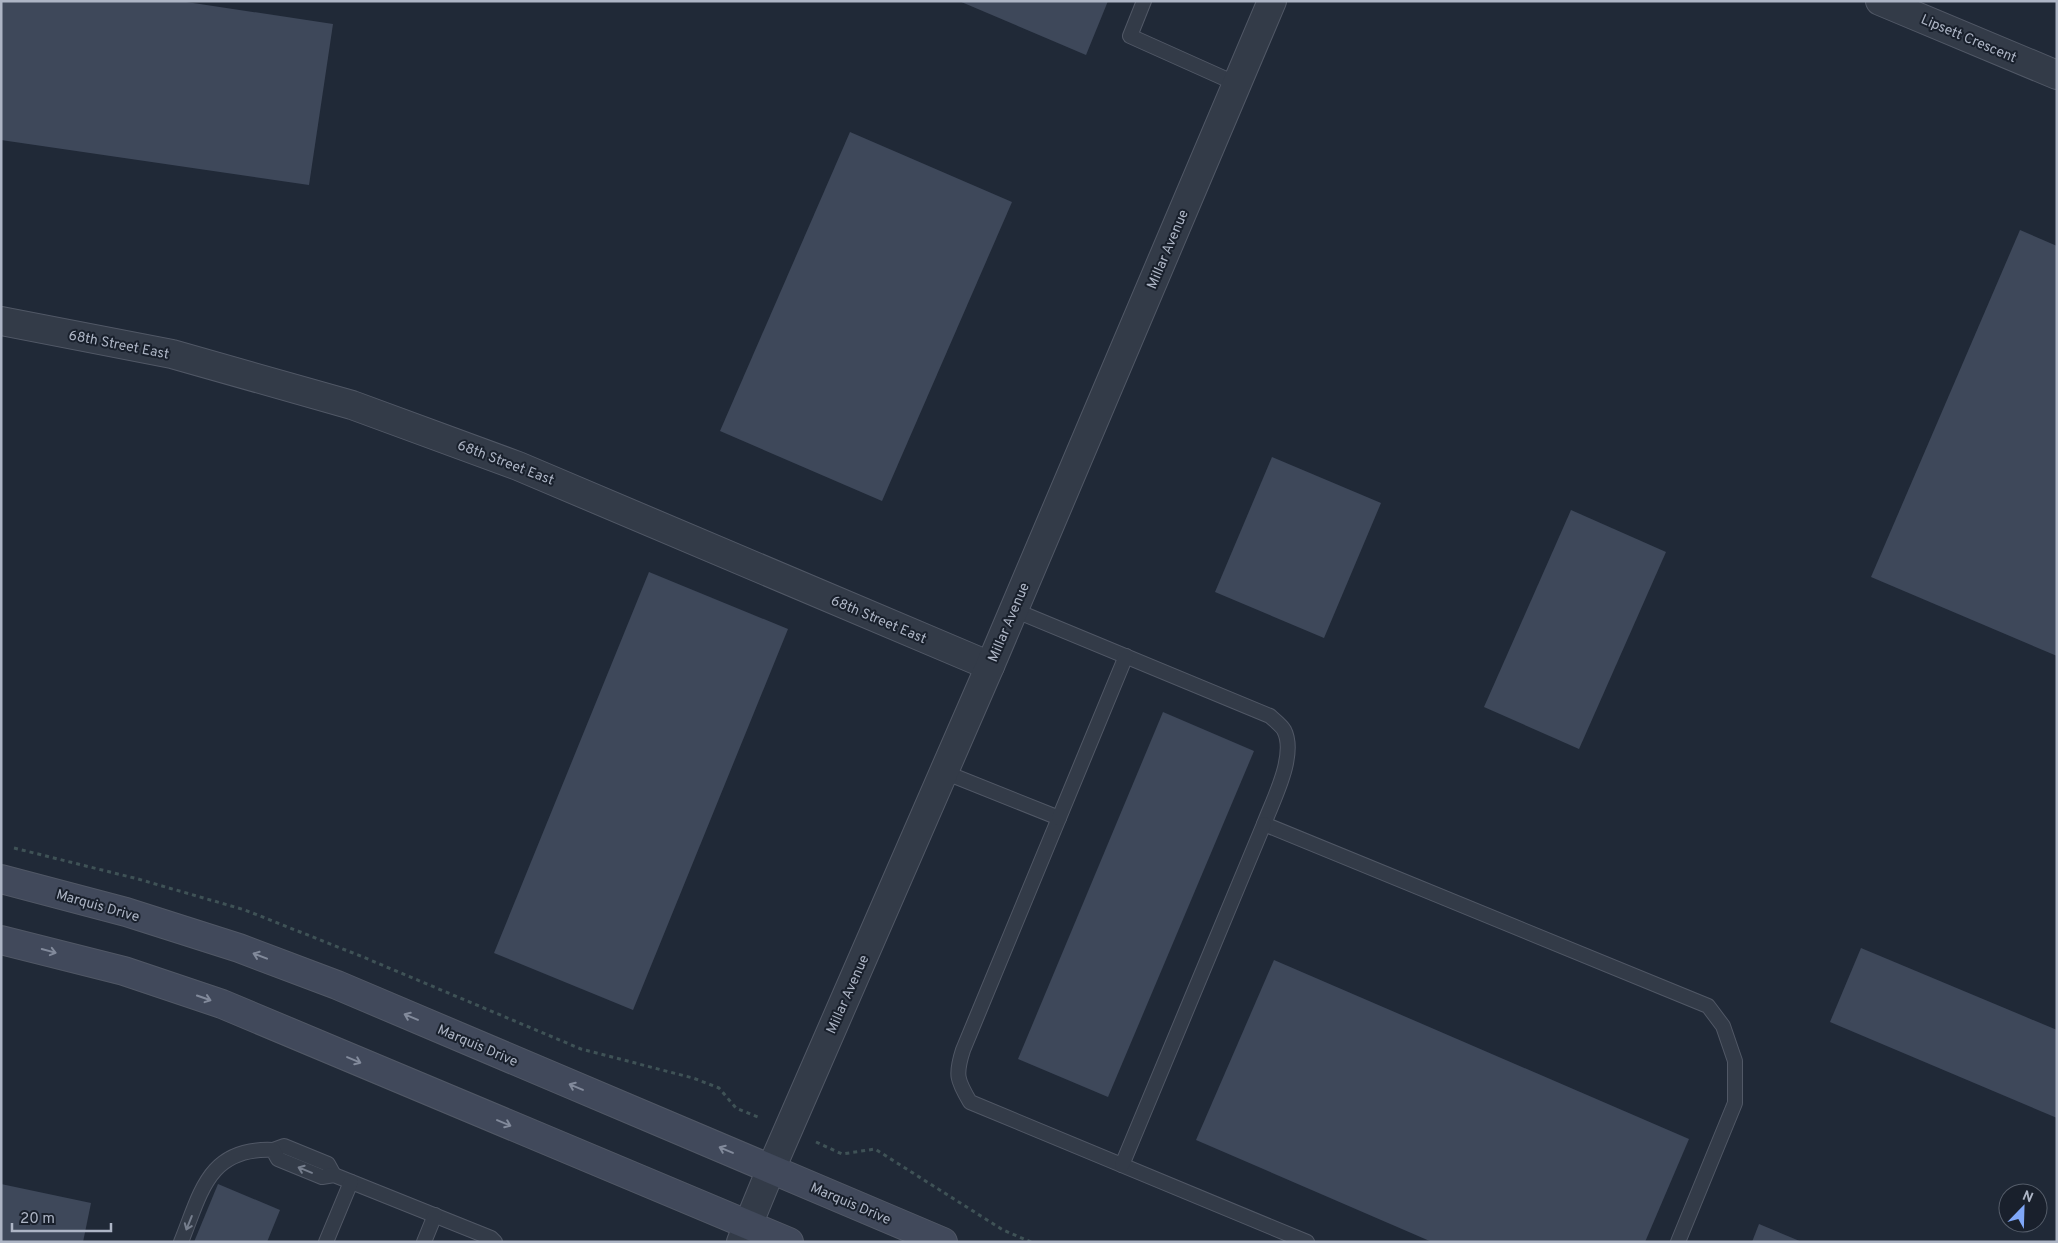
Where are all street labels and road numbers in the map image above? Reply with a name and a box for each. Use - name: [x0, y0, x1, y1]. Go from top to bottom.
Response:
- street label: Lipsett Crescent: [1918, 12, 2019, 67]
- street label: Millar Avenue: [1144, 207, 1193, 292]
- street label: 68th Street East: [67, 327, 170, 364]
- street label: 68th Street East: [455, 437, 556, 490]
- street label: Millar Avenue: [985, 580, 1034, 665]
- street label: 68th Street East: [828, 593, 929, 648]
- street label: Marquis Drive: [54, 886, 141, 926]
- street label: Millar Avenue: [823, 952, 873, 1037]
- street label: Marquis Drive: [435, 1022, 520, 1071]
- street label: Marquis Drive: [808, 1180, 893, 1229]

